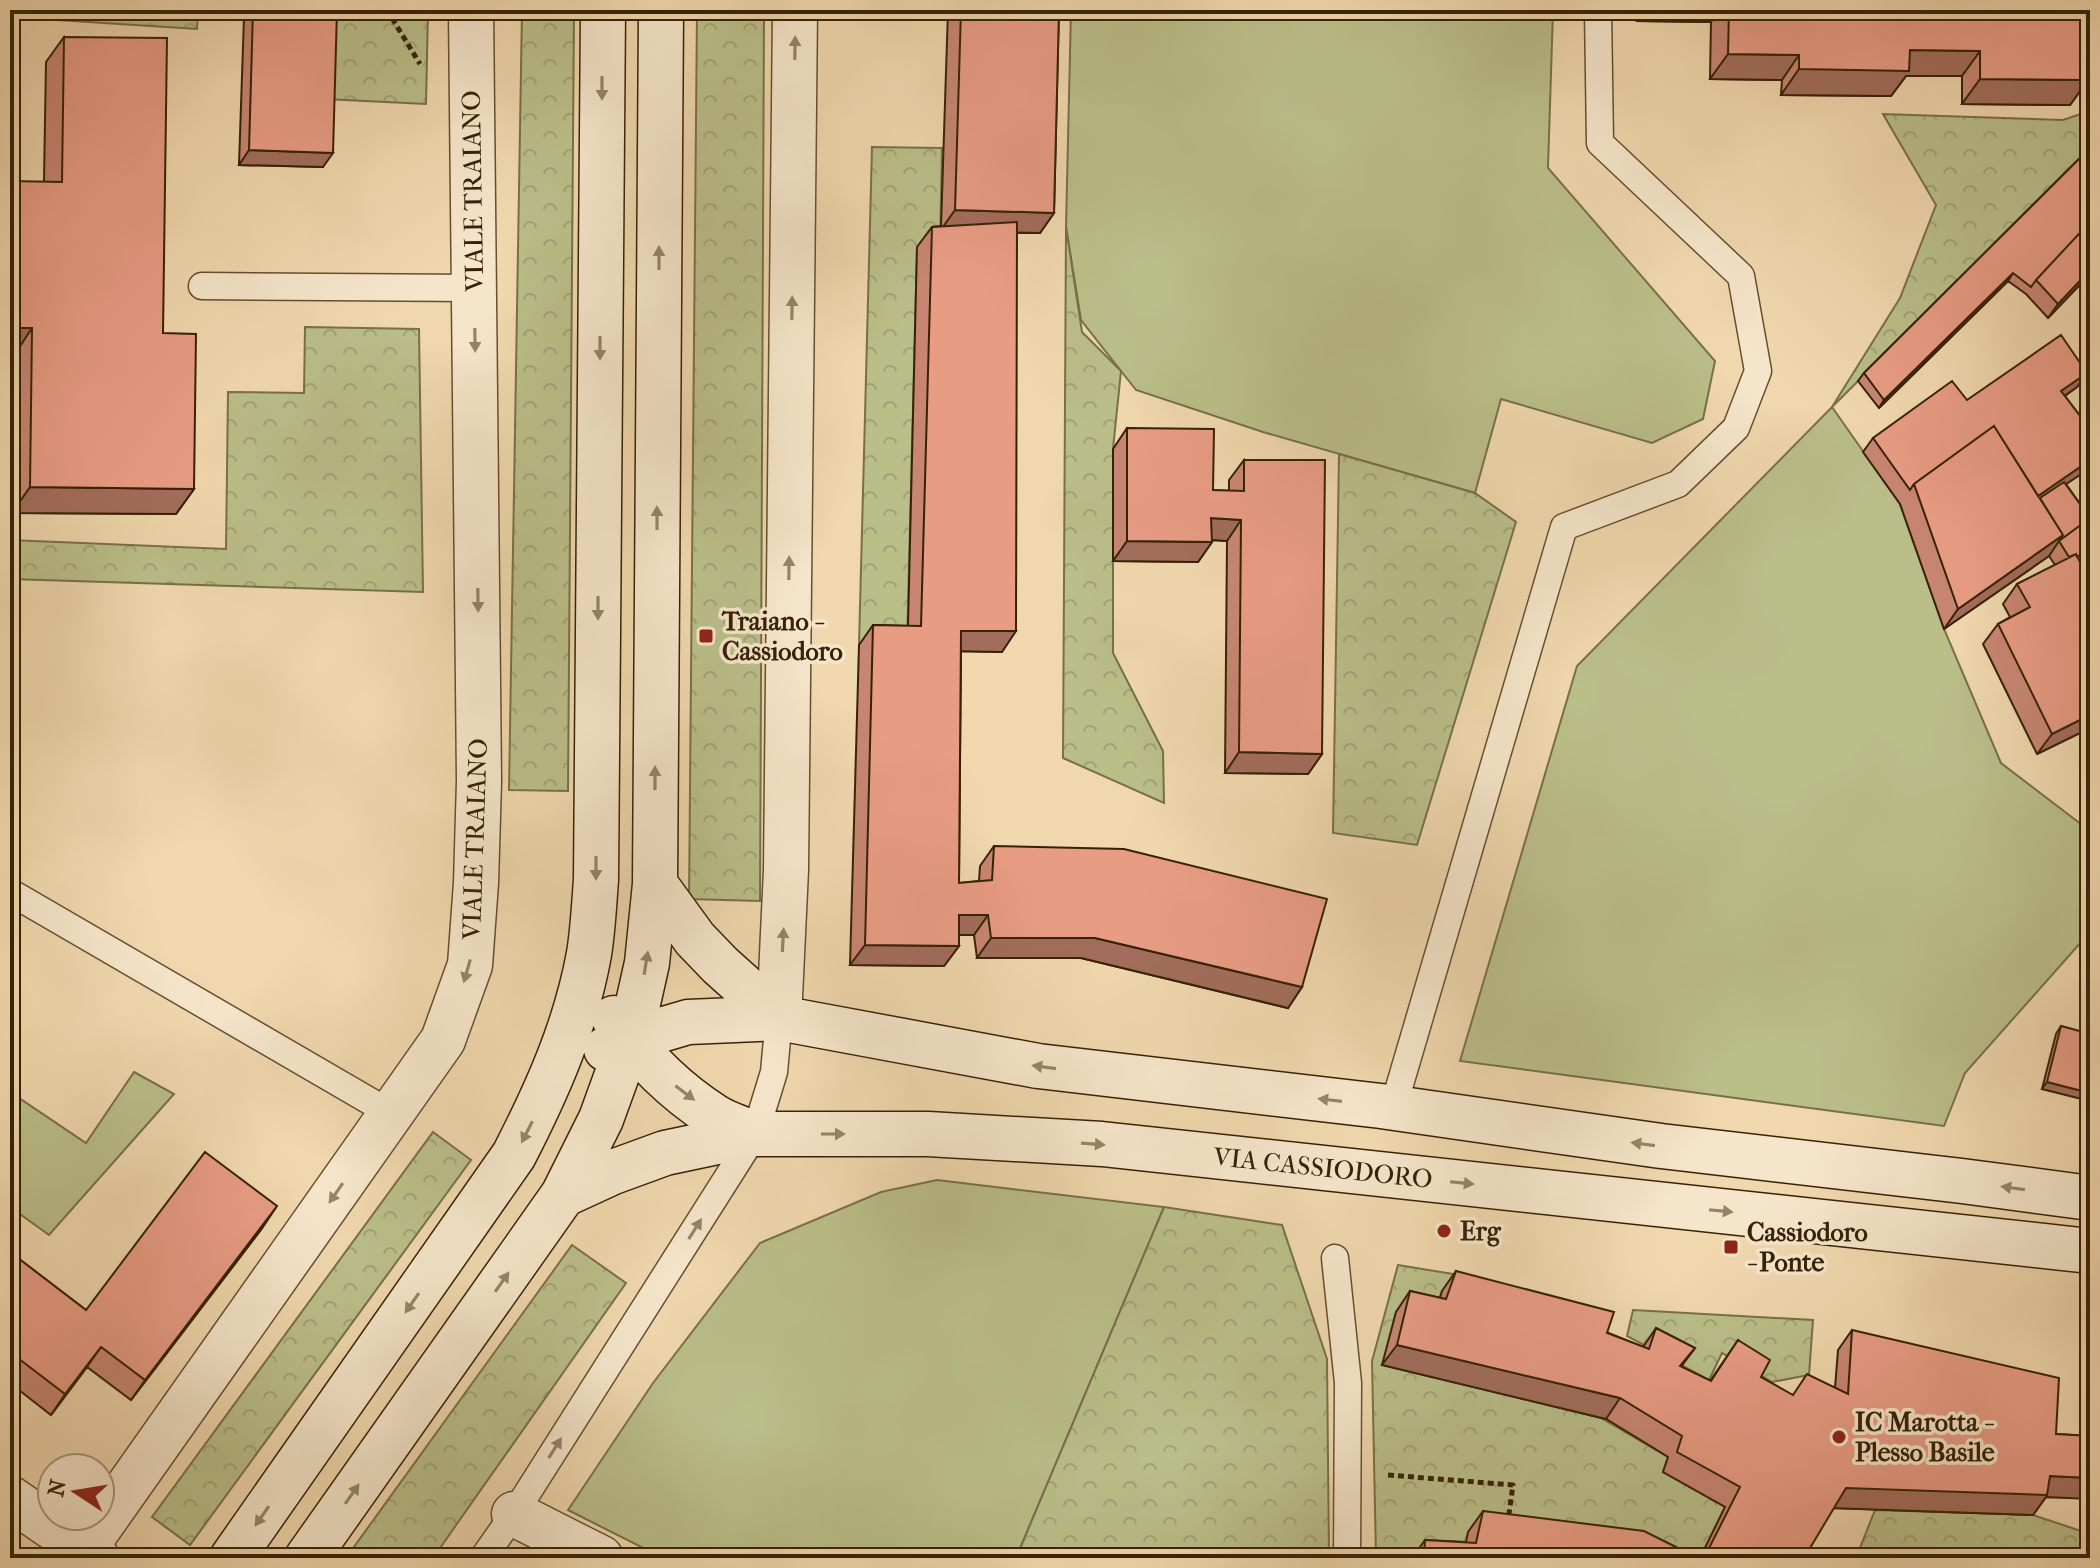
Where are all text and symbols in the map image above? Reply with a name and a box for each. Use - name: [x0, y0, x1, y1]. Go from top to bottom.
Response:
- one-way arrow: [789, 35, 801, 60]
- one-way arrow: [596, 76, 608, 101]
- street label: VIALE TRAIANO: [456, 90, 490, 293]
- one-way arrow: [653, 245, 666, 270]
- one-way arrow: [786, 295, 798, 320]
- one-way arrow: [469, 328, 481, 353]
- one-way arrow: [594, 336, 606, 361]
- one-way arrow: [651, 505, 663, 530]
- one-way arrow: [783, 555, 795, 580]
- one-way arrow: [471, 588, 484, 613]
- one-way arrow: [592, 596, 604, 621]
- place label: Traiano - Cassiodoro: [721, 606, 843, 667]
- marker: Traiano - Cassiodoro: [697, 627, 715, 645]
- street label: VIALE TRAIANO: [456, 738, 494, 941]
- one-way arrow: [649, 765, 661, 790]
- one-way arrow: [590, 856, 602, 881]
- one-way arrow: [776, 927, 789, 952]
- one-way arrow: [640, 950, 653, 975]
- one-way arrow: [460, 959, 473, 983]
- one-way arrow: [1031, 1060, 1056, 1073]
- one-way arrow: [675, 1085, 695, 1101]
- one-way arrow: [1317, 1094, 1342, 1107]
- one-way arrow: [520, 1120, 533, 1143]
- one-way arrow: [821, 1128, 846, 1140]
- one-way arrow: [1630, 1137, 1655, 1150]
- one-way arrow: [1080, 1138, 1105, 1151]
- street label: VIA CASSIODORO: [1211, 1141, 1434, 1195]
- one-way arrow: [1450, 1177, 1475, 1190]
- one-way arrow: [2000, 1181, 2025, 1194]
- one-way arrow: [328, 1183, 344, 1203]
- one-way arrow: [1709, 1205, 1734, 1218]
- place label: Erg: [1460, 1216, 1502, 1247]
- place label: Cassiodoro - Ponte: [1747, 1217, 1868, 1278]
- one-way arrow: [687, 1218, 701, 1240]
- marker: Erg: [1435, 1222, 1453, 1240]
- marker: Cassiodoro - Ponte: [1722, 1238, 1740, 1256]
- one-way arrow: [494, 1271, 509, 1292]
- one-way arrow: [405, 1293, 420, 1314]
- place label: IC Marotta - Plesso Basile: [1855, 1407, 1995, 1468]
- marker: IC Marotta - Plesso Basile: [1830, 1428, 1848, 1446]
- one-way arrow: [548, 1438, 563, 1459]
- north arrow: [36, 1452, 116, 1532]
- text: N: [43, 1477, 72, 1499]
- one-way arrow: [344, 1484, 359, 1505]
- one-way arrow: [255, 1505, 270, 1526]

